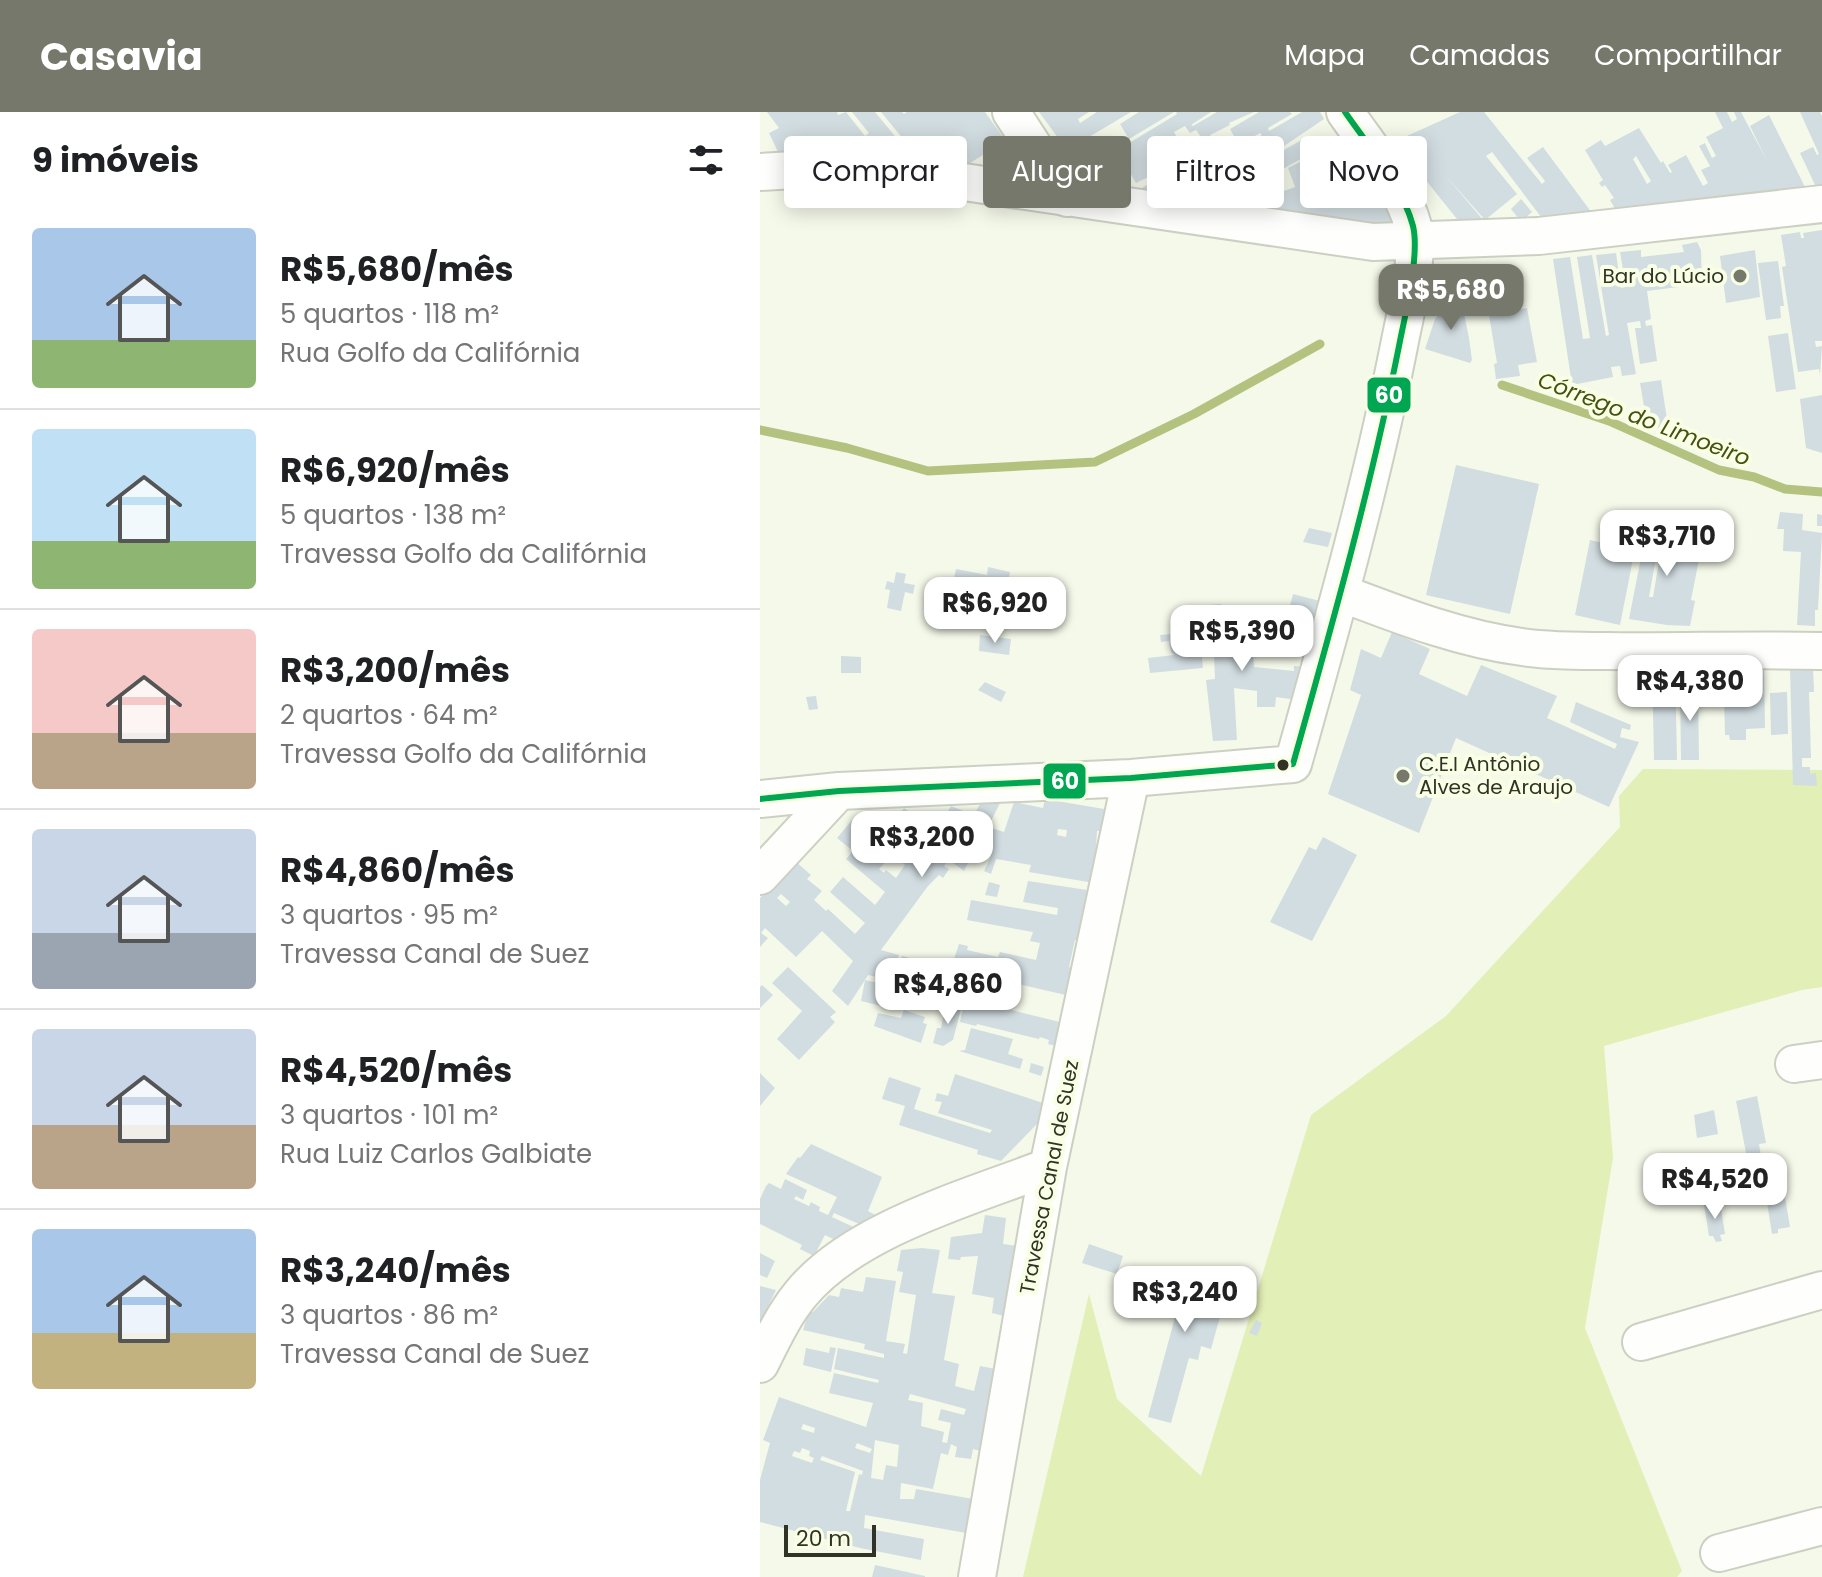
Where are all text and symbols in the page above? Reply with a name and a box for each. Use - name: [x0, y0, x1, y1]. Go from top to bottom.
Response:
- text: Casavia: [40, 30, 203, 83]
- text: Mapa: [1284, 36, 1365, 75]
- text: Camadas: [1409, 36, 1550, 75]
- text: Compartilhar: [1594, 36, 1782, 75]
- text: 9 imóveis: [32, 136, 199, 184]
- chip: Comprar: [784, 136, 967, 208]
- chip: Alugar: [983, 136, 1131, 208]
- chip: Filtros: [1147, 136, 1284, 208]
- chip: Novo: [1300, 136, 1427, 208]
- icon: filters: [684, 138, 728, 182]
- text: R$5,680/mês: [280, 245, 514, 293]
- icon: home: [96, 260, 192, 356]
- place label: Bar do Lúcio: [1602, 262, 1724, 290]
- pin: R$5,680: [1377, 264, 1525, 332]
- marker: Bar do Lúcio: [1731, 267, 1749, 285]
- text: R$5,680: [1397, 272, 1505, 308]
- text: 5 quartos · 118 m²: [280, 296, 499, 332]
- text: Rua Golfo da Califórnia: [280, 335, 580, 371]
- water label: Córrego do Limoeiro: [1533, 364, 1755, 474]
- line badge: 60: [1366, 376, 1412, 414]
- text: 60: [1375, 380, 1403, 411]
- text: R$6,920/mês: [280, 446, 510, 494]
- icon: home: [96, 461, 192, 557]
- text: 5 quartos · 138 m²: [280, 497, 506, 533]
- pin: R$3,710: [1593, 510, 1741, 578]
- text: R$3,710: [1618, 518, 1716, 554]
- text: Travessa Golfo da Califórnia: [280, 536, 647, 572]
- pin: R$6,920: [921, 577, 1069, 645]
- text: R$6,920: [942, 585, 1048, 621]
- pin: R$5,390: [1168, 605, 1316, 673]
- text: R$5,390: [1188, 613, 1296, 649]
- text: R$3,200/mês: [280, 646, 510, 694]
- pin: R$4,380: [1616, 655, 1764, 723]
- icon: home: [96, 661, 192, 757]
- text: R$4,380: [1636, 663, 1744, 699]
- text: 2 quartos · 64 m²: [280, 697, 498, 733]
- text: Travessa Golfo da Califórnia: [280, 736, 647, 772]
- place label: C.E.I Antônio Alves de Araujo: [1419, 750, 1573, 801]
- unlabelled marker: [1275, 757, 1291, 773]
- line badge: 60: [1042, 762, 1087, 800]
- text: 60: [1051, 766, 1079, 797]
- marker: C.E.I Antônio Alves de Araujo: [1394, 767, 1412, 785]
- pin: R$3,200: [848, 811, 996, 879]
- text: R$3,200: [869, 819, 975, 855]
- text: R$4,860/mês: [280, 846, 515, 894]
- icon: home: [96, 861, 192, 957]
- text: 3 quartos · 95 m²: [280, 897, 498, 933]
- text: Travessa Canal de Suez: [280, 936, 589, 972]
- pin: R$4,860: [874, 958, 1022, 1026]
- text: R$4,860: [893, 966, 1003, 1002]
- text: R$4,520/mês: [280, 1046, 512, 1094]
- street label: Travessa Canal de Suez: [1013, 1058, 1085, 1296]
- icon: home: [96, 1061, 192, 1157]
- text: 3 quartos · 101 m²: [280, 1097, 498, 1133]
- text: Rua Luiz Carlos Galbiate: [280, 1136, 592, 1172]
- pin: R$4,520: [1641, 1153, 1789, 1221]
- text: R$4,520: [1661, 1161, 1769, 1197]
- text: R$3,240/mês: [280, 1246, 511, 1294]
- icon: home: [96, 1261, 192, 1357]
- pin: R$3,240: [1111, 1266, 1259, 1334]
- text: R$3,240: [1132, 1274, 1238, 1310]
- text: 3 quartos · 86 m²: [280, 1297, 498, 1333]
- text: Travessa Canal de Suez: [280, 1336, 589, 1372]
- scale bar: [784, 1521, 876, 1557]
- text: 20 m: [796, 1523, 851, 1554]

